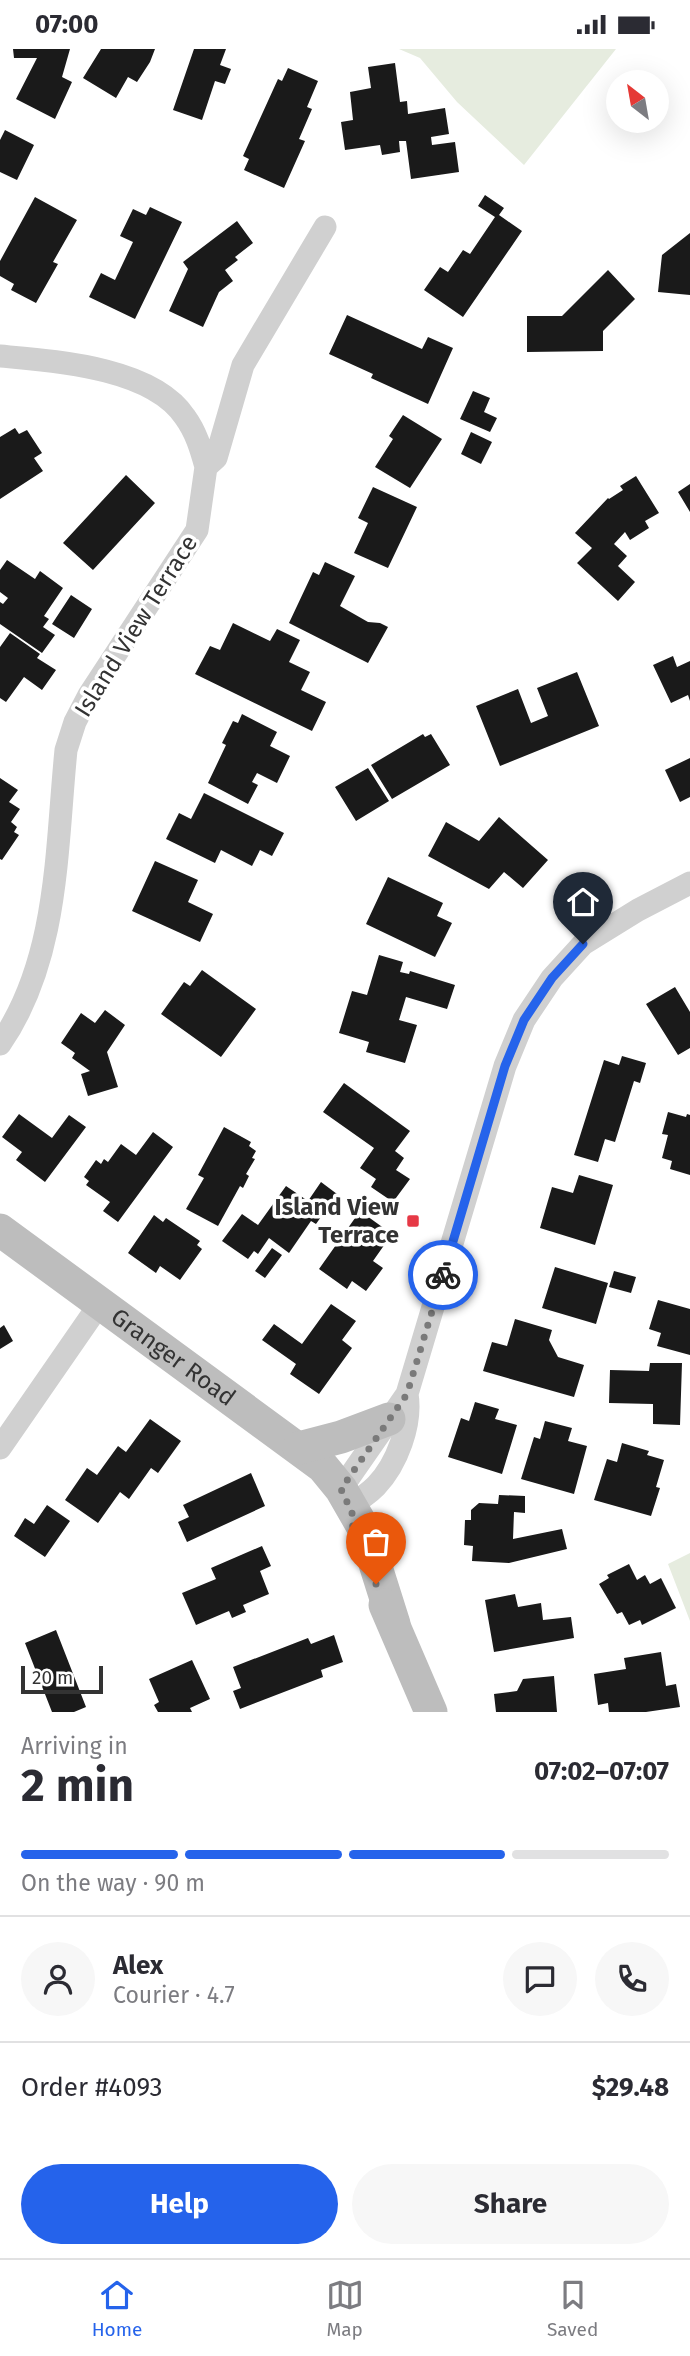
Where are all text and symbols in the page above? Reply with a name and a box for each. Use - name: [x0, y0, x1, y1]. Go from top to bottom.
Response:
- text: 07:00: [35, 9, 99, 40]
- north arrow: [606, 70, 668, 133]
- map controls: [606, 70, 669, 133]
- street label: Island View Terrace: [69, 530, 203, 722]
- pin: [553, 872, 613, 944]
- icon: home: [564, 883, 602, 921]
- place label: Island View Terrace: [275, 1193, 399, 1249]
- marker: Island View Terrace: [405, 1213, 421, 1229]
- courier: [408, 1240, 478, 1310]
- icon: bike: [424, 1256, 462, 1294]
- street label: Granger Road: [106, 1302, 241, 1412]
- pin: [346, 1512, 406, 1584]
- icon: bag: [357, 1523, 395, 1561]
- scale bar: [21, 1663, 103, 1695]
- text: 20 m: [32, 1666, 73, 1689]
- text: Arriving in: [21, 1732, 128, 1760]
- text: 07:02–07:07: [534, 1756, 669, 1787]
- text: 2 min: [21, 1758, 134, 1813]
- text: On the way · 90 m: [21, 1869, 205, 1897]
- button: person: [21, 1942, 95, 2016]
- button: chat: [503, 1942, 577, 2016]
- button: phone: [595, 1942, 669, 2016]
- text: Alex: [113, 1950, 163, 1981]
- text: Courier · 4.7: [113, 1981, 235, 2009]
- text: Order #4093: [21, 2072, 163, 2103]
- text: $29.48: [592, 2072, 669, 2103]
- button: Help: [21, 2164, 338, 2244]
- button: Share: [352, 2164, 669, 2244]
- tab: Home: [92, 2276, 142, 2341]
- tab: Map: [326, 2276, 364, 2341]
- tab: Saved: [547, 2276, 598, 2341]

